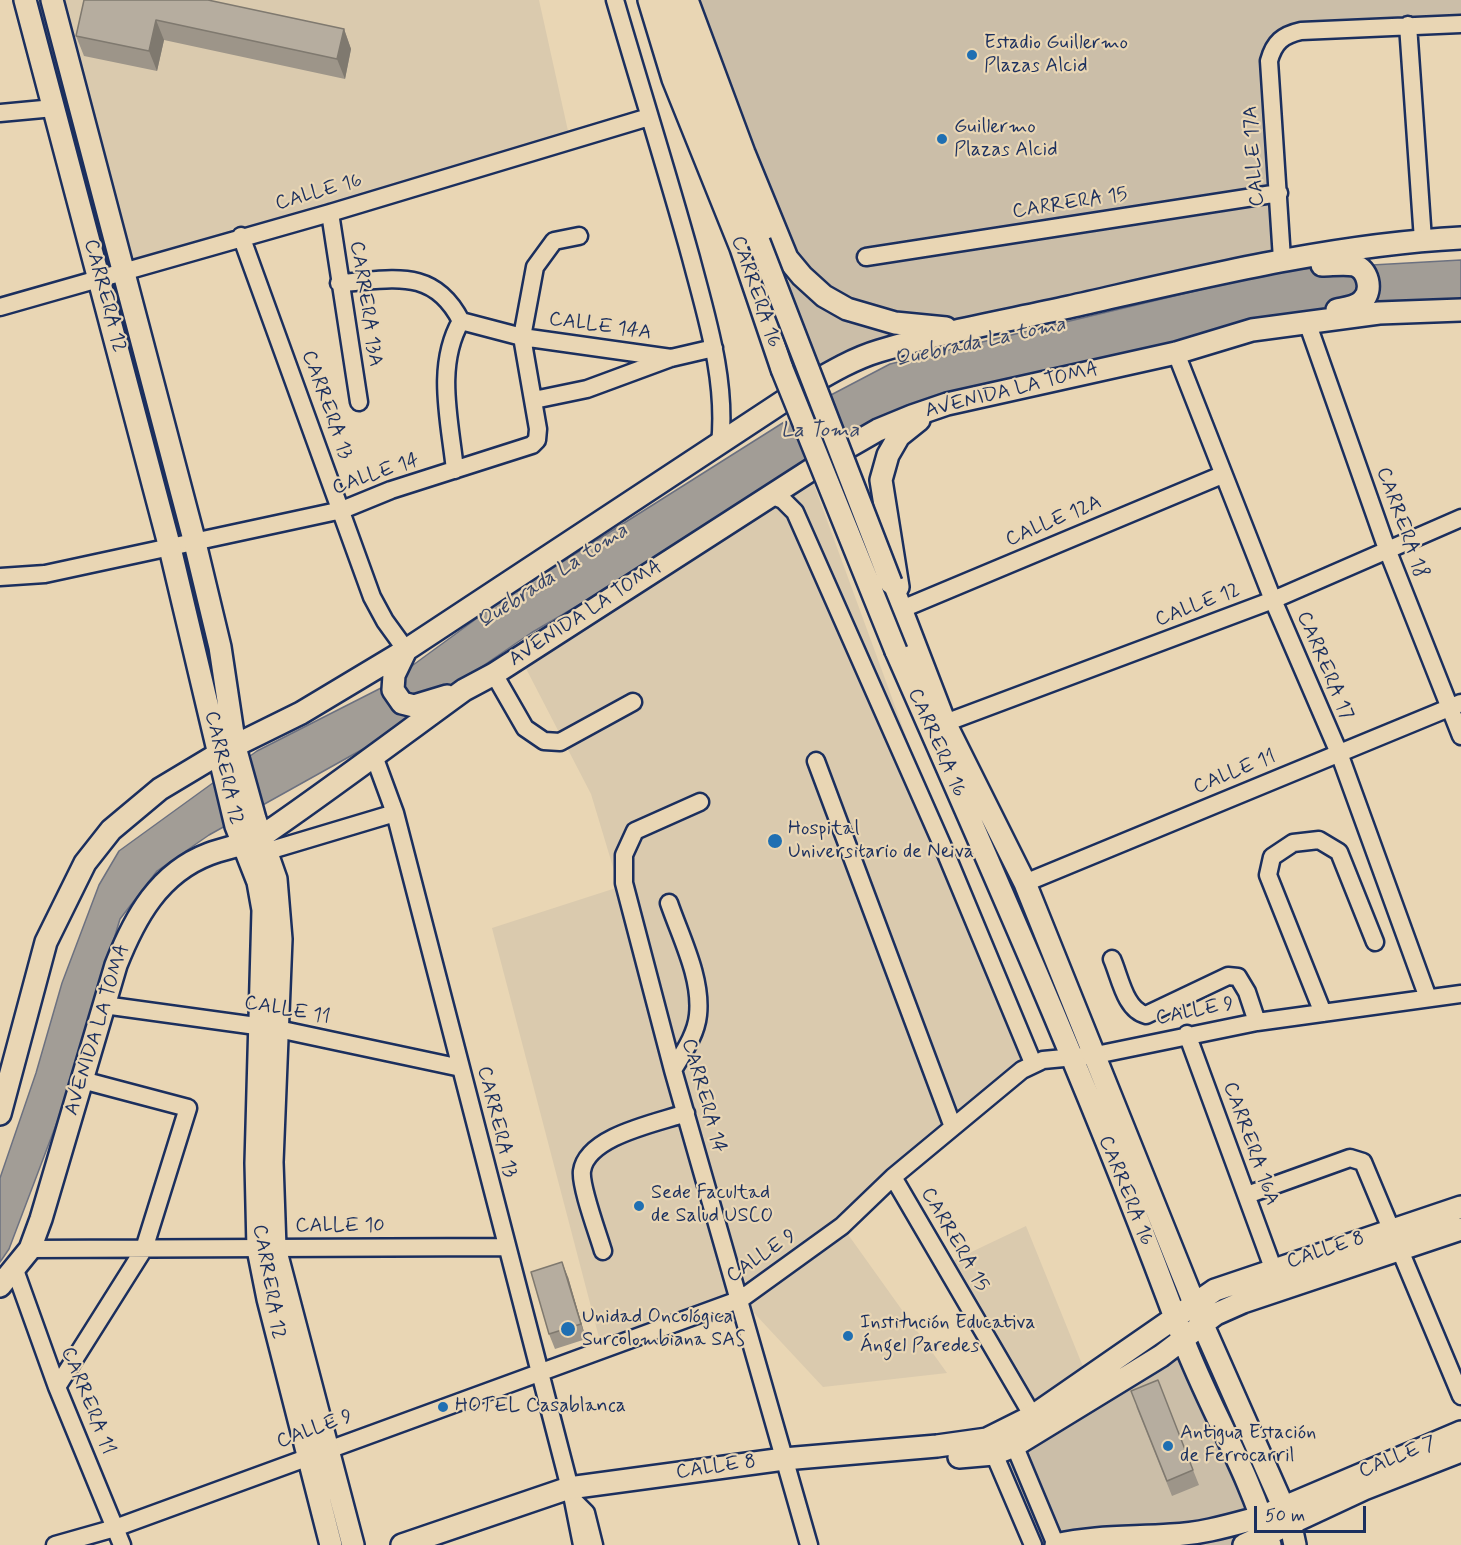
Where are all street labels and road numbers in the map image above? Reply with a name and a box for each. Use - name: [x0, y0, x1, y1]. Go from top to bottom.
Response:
- street label: CALLE 17A: [1239, 105, 1271, 207]
- street label: CALLE 16: [273, 169, 365, 217]
- street label: CARRERA 15: [1011, 183, 1129, 225]
- street label: CARRERA 16: [725, 233, 785, 351]
- street label: CARRERA 12: [77, 237, 131, 355]
- street label: CARRERA 13A: [343, 239, 387, 369]
- street label: CALLE 14A: [547, 308, 653, 346]
- street label: CARRERA 13: [295, 347, 357, 463]
- street label: AVENIDA LA TOMA: [923, 358, 1101, 424]
- street label: CALLE 14: [329, 449, 423, 501]
- street label: CARRERA 18: [1370, 464, 1432, 582]
- street label: CALLE 12A: [1002, 491, 1106, 553]
- street label: AVENIDA LA TOMA: [505, 555, 667, 673]
- street label: CALLE 12: [1152, 579, 1244, 633]
- street label: CARRERA 17: [1290, 608, 1358, 724]
- street label: CARRERA 16: [901, 685, 971, 801]
- street label: CARRERA 12: [198, 709, 248, 827]
- street label: CALLE 11: [1190, 746, 1280, 800]
- street label: AVENIDA LA TOMA: [61, 941, 135, 1119]
- street label: CALLE 11: [242, 992, 332, 1030]
- street label: CALLE 9: [1154, 993, 1236, 1031]
- street label: CARRERA 14: [675, 1036, 731, 1156]
- street label: CARRERA 13: [471, 1064, 521, 1180]
- street label: CARRERA 16A: [1217, 1079, 1283, 1209]
- street label: CARRERA 16: [1092, 1132, 1158, 1250]
- street label: CARRERA 15: [915, 1184, 993, 1296]
- street label: CALLE 10: [295, 1215, 385, 1239]
- street label: CARRERA 12: [246, 1223, 290, 1341]
- street label: CALLE 9: [723, 1225, 801, 1289]
- street label: CALLE 8: [1284, 1227, 1368, 1275]
- street label: CARRERA 11: [55, 1344, 119, 1458]
- street label: CALLE 9: [274, 1405, 356, 1455]
- street label: CALLE 7: [1356, 1432, 1440, 1484]
- street label: CALLE 8: [674, 1451, 758, 1485]

